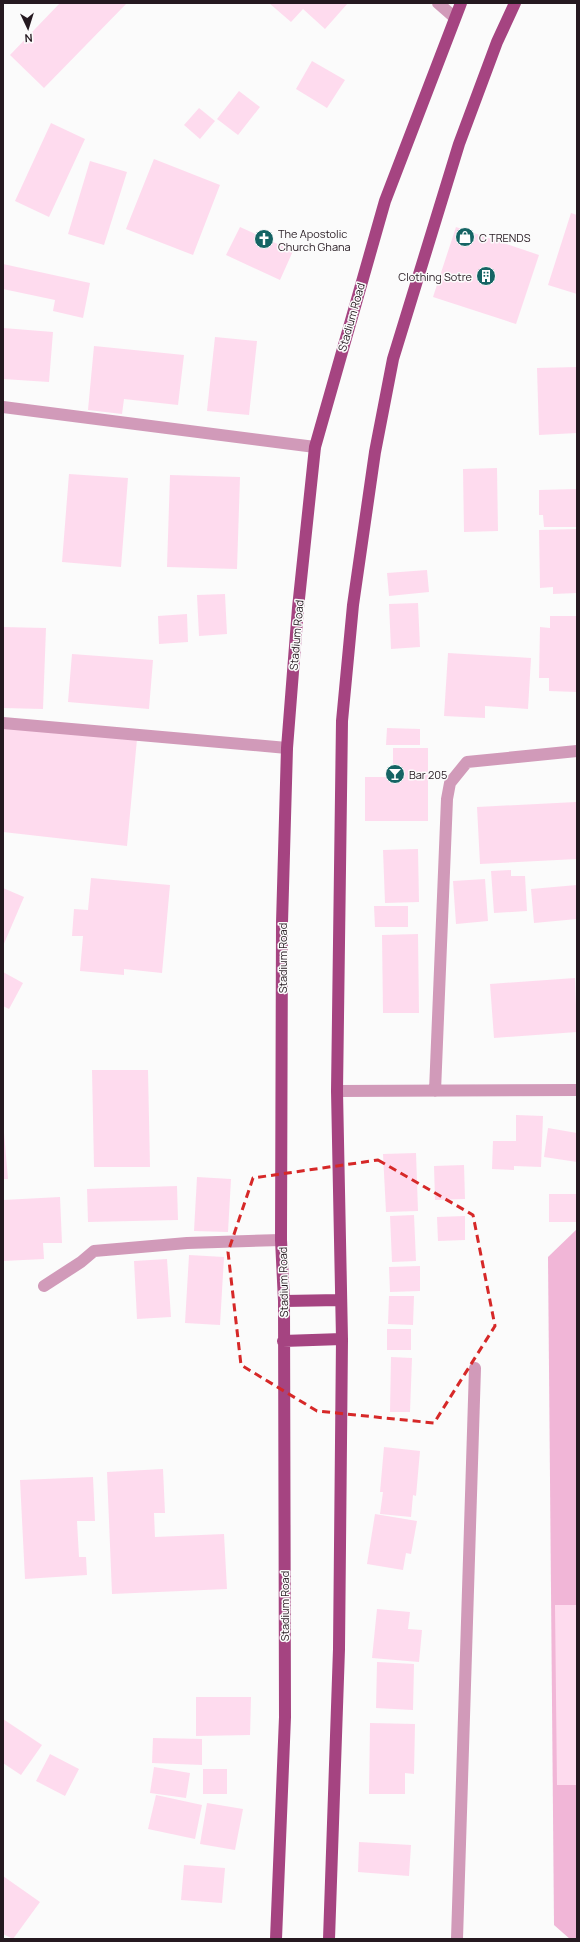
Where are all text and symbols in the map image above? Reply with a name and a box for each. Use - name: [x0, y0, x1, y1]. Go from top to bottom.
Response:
- north arrow: [8, 8, 48, 48]
- text: N: [24, 31, 33, 46]
- place label: The Apostolic Church Ghana: [278, 226, 351, 254]
- shop icon: C TRENDS: [454, 226, 476, 248]
- church icon: The Apostolic Church Ghana: [253, 228, 275, 250]
- place label: C TRENDS: [479, 230, 531, 245]
- building icon: Clothing Sotre: [475, 265, 497, 287]
- place label: Clothing Sotre: [398, 269, 473, 284]
- street label: Stadium Road: [334, 281, 368, 353]
- street label: Stadium Road: [285, 599, 307, 671]
- bar icon: Bar 205: [384, 763, 406, 785]
- place label: Bar 205: [409, 767, 447, 782]
- street label: Stadium Road: [275, 923, 290, 993]
- street label: Stadium Road: [275, 1247, 291, 1317]
- street label: Stadium Road: [277, 1571, 292, 1641]

